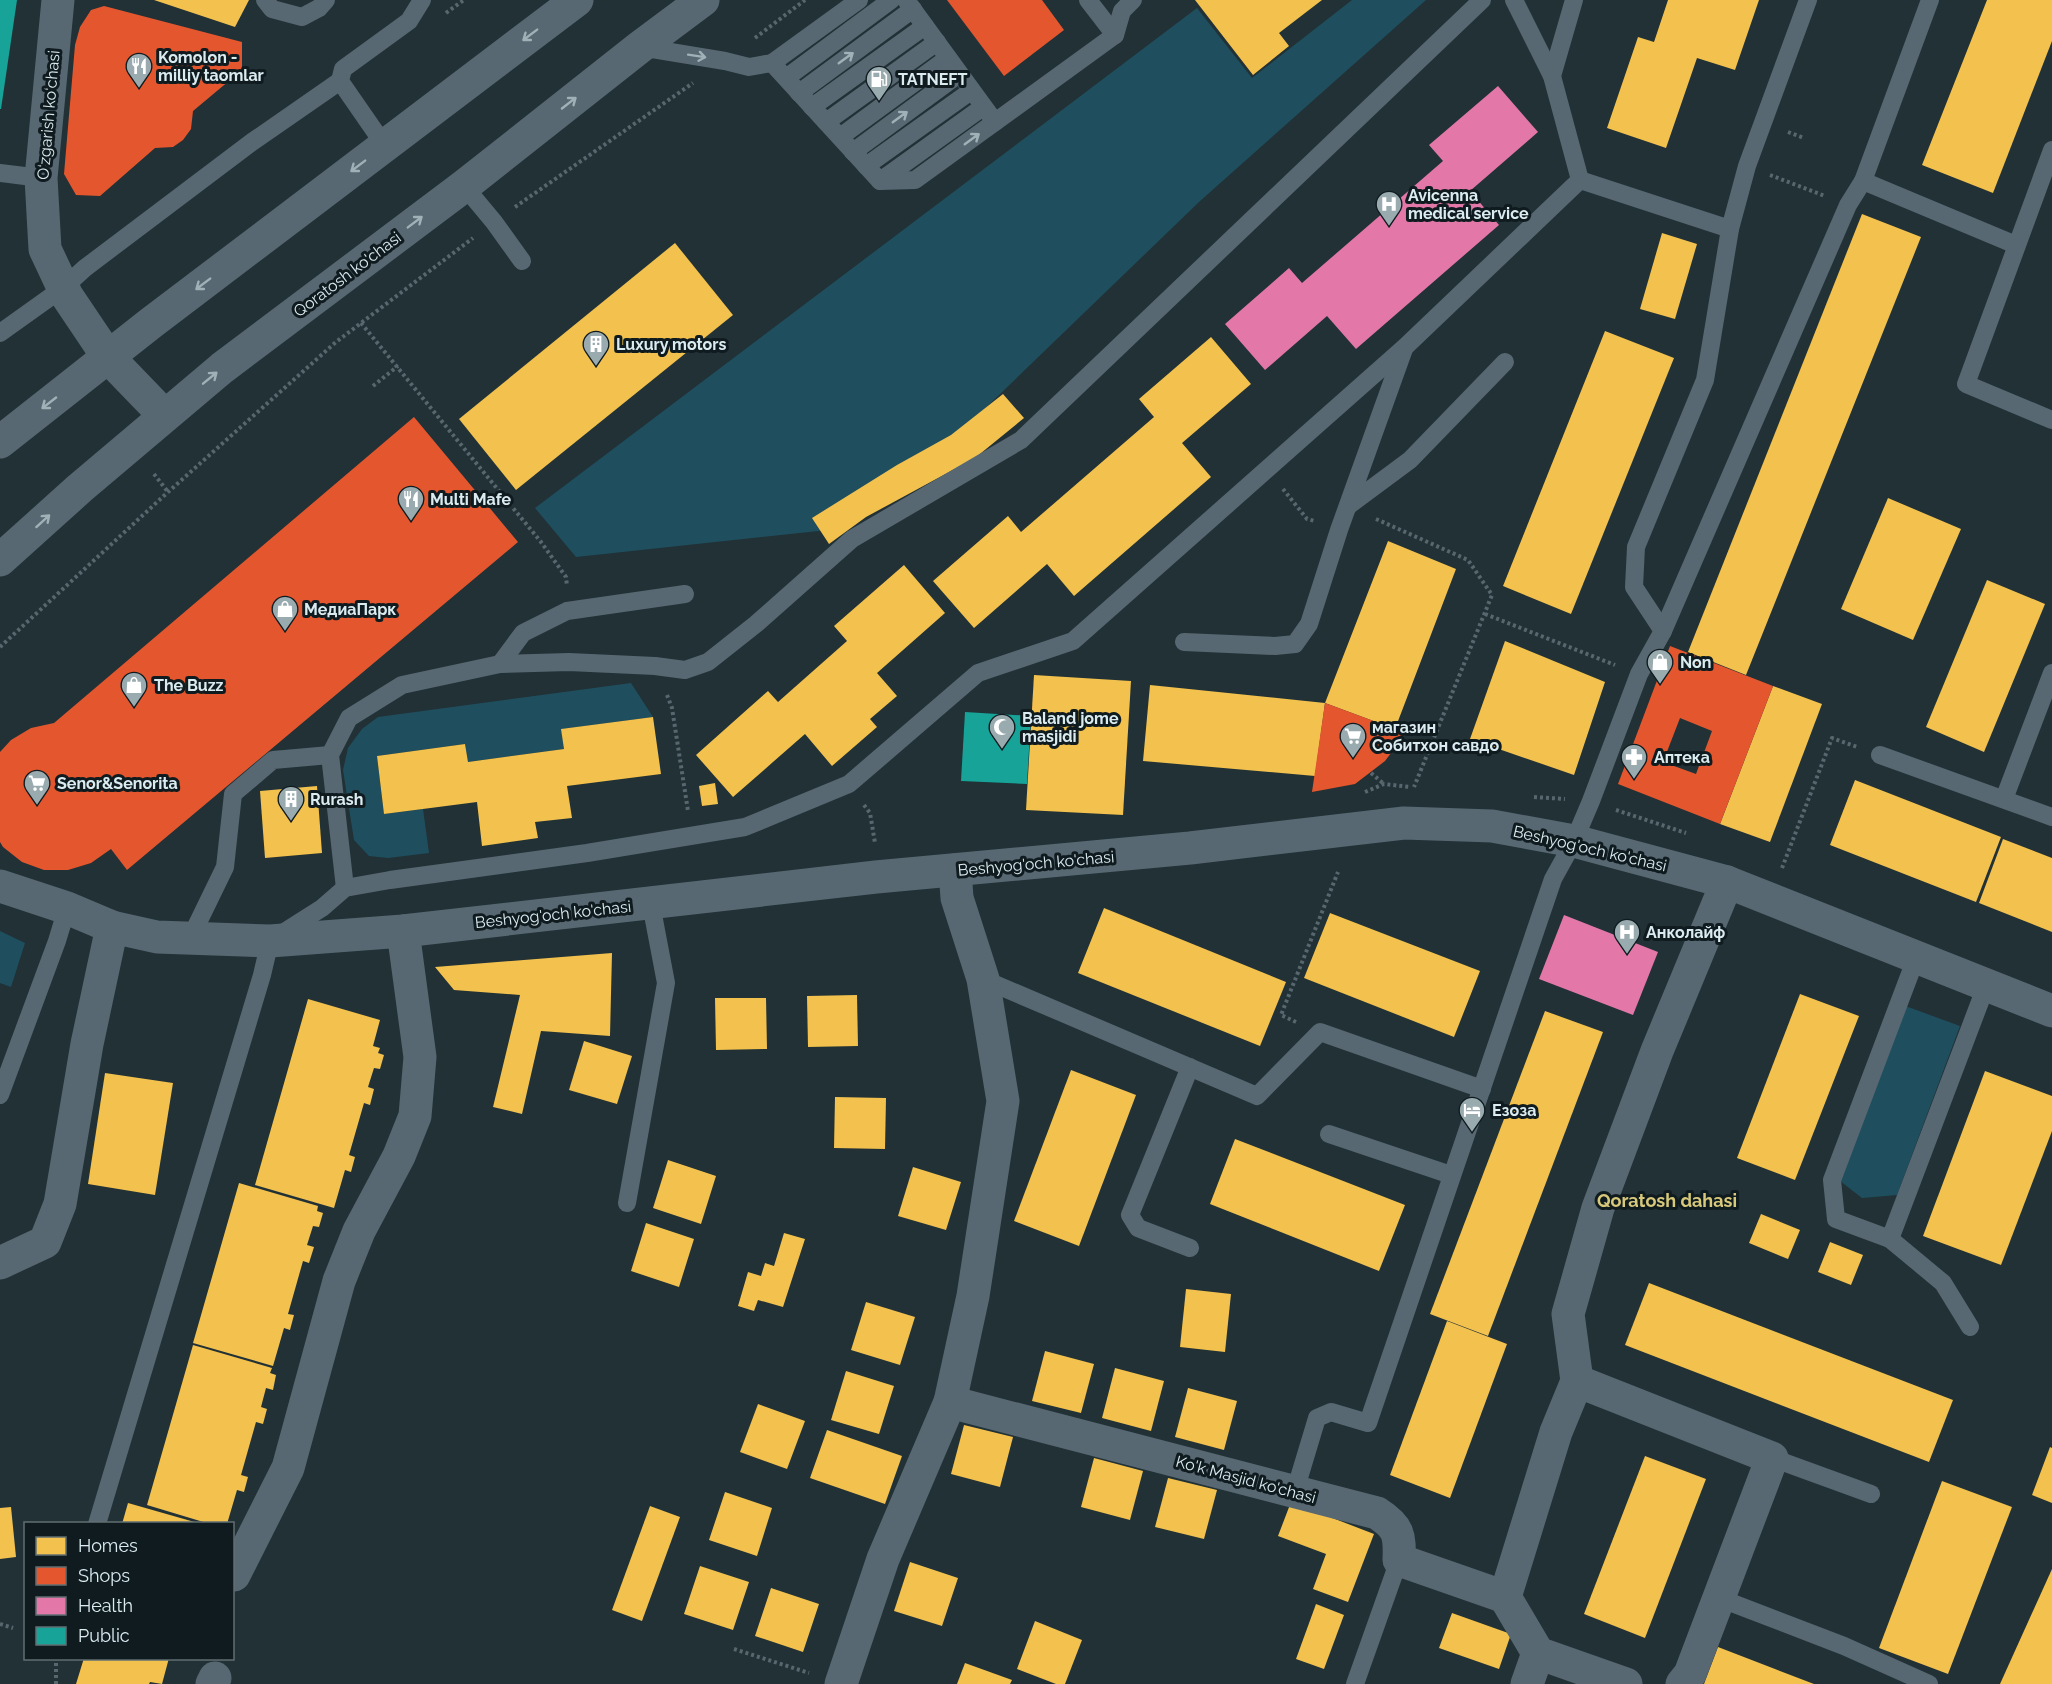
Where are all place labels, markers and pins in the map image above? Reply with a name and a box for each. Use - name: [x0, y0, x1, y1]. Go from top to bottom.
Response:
- place label: Komolon - milliy taomlar: [158, 48, 264, 85]
- restaurant icon: Komolon - milliy taomlar: [124, 51, 154, 89]
- fuel station icon: TATNEFT: [864, 64, 894, 102]
- place label: TATNEFT: [898, 70, 967, 89]
- place label: Avicenna medical service: [1408, 186, 1529, 223]
- hospital icon: Avicenna medical service: [1374, 189, 1404, 227]
- building icon: Luxury motors: [581, 329, 611, 367]
- place label: Luxury motors: [616, 335, 726, 354]
- restaurant icon: Multi Mafe: [396, 484, 426, 522]
- place label: Multi Mafe: [430, 490, 511, 509]
- shop icon: МедиаПарк: [270, 594, 300, 632]
- place label: МедиаПарк: [304, 600, 396, 619]
- shop icon: Non: [1645, 647, 1675, 685]
- place label: Non: [1680, 653, 1711, 672]
- shop icon: The Buzz: [119, 670, 149, 708]
- place label: The Buzz: [154, 676, 224, 695]
- place label: Baland jome masjidi: [1022, 709, 1119, 746]
- mosque icon: Baland jome masjidi: [987, 712, 1017, 750]
- place label: магазин Собитхон савдо: [1372, 718, 1499, 755]
- supermarket icon: магазин Собитхон савдо: [1338, 721, 1368, 759]
- pharmacy icon: Аптека: [1619, 742, 1649, 780]
- place label: Аптека: [1654, 748, 1710, 767]
- supermarket icon: Senor&Senorita: [22, 768, 52, 806]
- place label: Senor&Senorita: [57, 774, 178, 793]
- building icon: Rurash: [276, 784, 306, 822]
- place label: Rurash: [310, 790, 363, 809]
- hospital icon: Анколайф: [1612, 917, 1642, 955]
- place label: Анколайф: [1646, 923, 1725, 942]
- hotel icon: Езоза: [1457, 1095, 1487, 1133]
- place label: Езоза: [1492, 1101, 1536, 1120]

